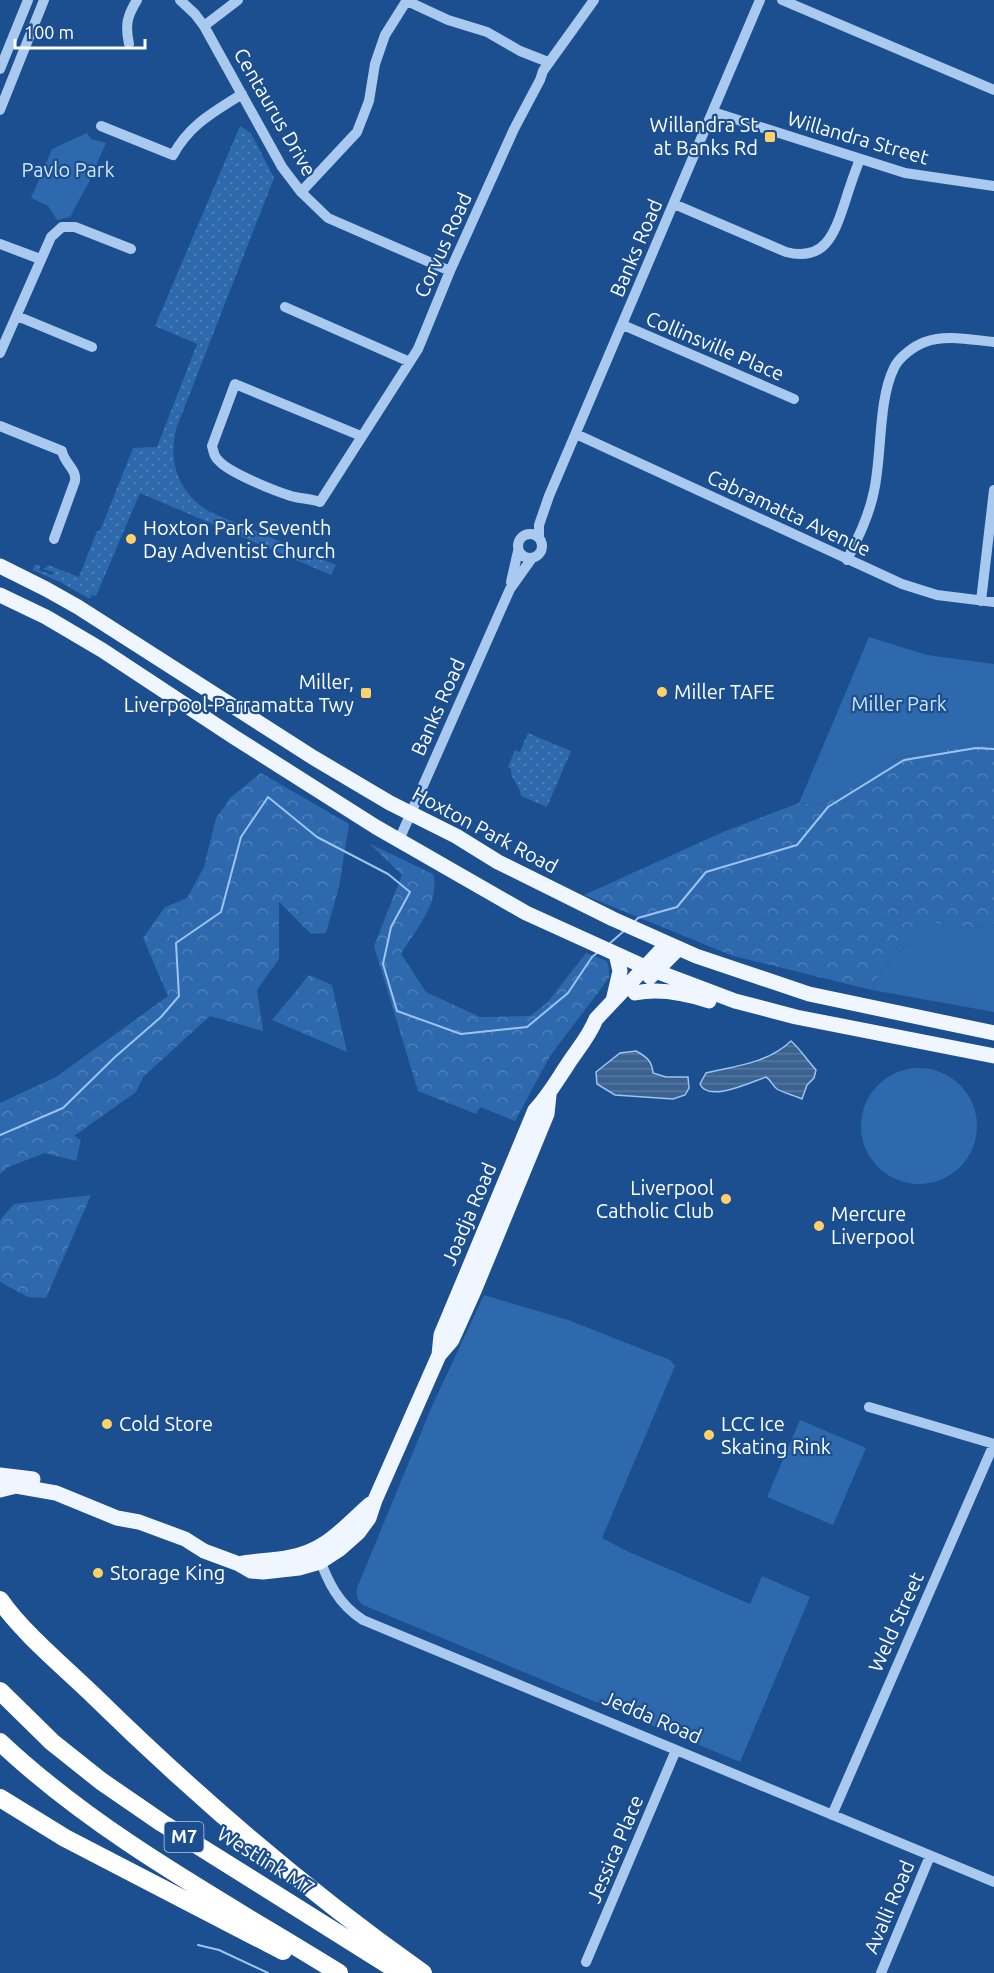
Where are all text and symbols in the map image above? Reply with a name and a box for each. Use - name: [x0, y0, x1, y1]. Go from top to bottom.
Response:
- scale bar: [15, 12, 146, 50]
- text: 100 m: [24, 22, 74, 42]
- street label: Centaurus Drive: [230, 44, 321, 180]
- street label: Willandra Street: [785, 106, 932, 169]
- place label: Willandra St at Banks Rd: [650, 113, 758, 159]
- marker: Willandra St at Banks Rd: [763, 130, 777, 144]
- park label: Pavlo Park: [21, 158, 115, 181]
- street label: Corvus Road: [409, 189, 476, 301]
- street label: Banks Road: [605, 196, 666, 300]
- street label: Collinsville Place: [643, 306, 788, 385]
- street label: Cabramatta Avenue: [704, 465, 875, 560]
- place label: Hoxton Park Seventh Day Adventist Church: [143, 516, 336, 562]
- marker: Hoxton Park Seventh Day Adventist Church: [124, 532, 138, 546]
- street label: Banks Road: [406, 655, 469, 759]
- place label: Miller, Liverpool-Parramatta Twy: [124, 670, 354, 716]
- place label: Miller TAFE: [674, 680, 775, 703]
- marker: Miller TAFE: [655, 685, 669, 699]
- marker: Miller, Liverpool-Parramatta Twy: [359, 686, 373, 700]
- park label: Miller Park: [851, 692, 947, 715]
- street label: Hoxton Park Road: [409, 781, 562, 878]
- street label: Joadja Road: [437, 1159, 500, 1269]
- place label: Liverpool Catholic Club: [596, 1176, 714, 1222]
- marker: Liverpool Catholic Club: [719, 1192, 733, 1206]
- place label: Mercure Liverpool: [831, 1202, 915, 1248]
- marker: Mercure Liverpool: [812, 1219, 826, 1233]
- place label: Cold Store: [119, 1412, 213, 1435]
- place label: LCC Ice Skating Rink: [721, 1412, 831, 1458]
- marker: Cold Store: [100, 1417, 114, 1431]
- marker: LCC Ice Skating Rink: [702, 1428, 716, 1442]
- place label: Storage King: [110, 1561, 225, 1584]
- marker: Storage King: [91, 1566, 105, 1580]
- street label: Weld Street: [863, 1568, 928, 1675]
- street label: Jedda Road: [599, 1685, 705, 1748]
- street label: Jessica Place: [581, 1791, 648, 1906]
- road number: M7: [164, 1822, 204, 1852]
- street label: Westlink M7: [213, 1822, 319, 1900]
- street label: Avalli Road: [859, 1857, 918, 1957]

